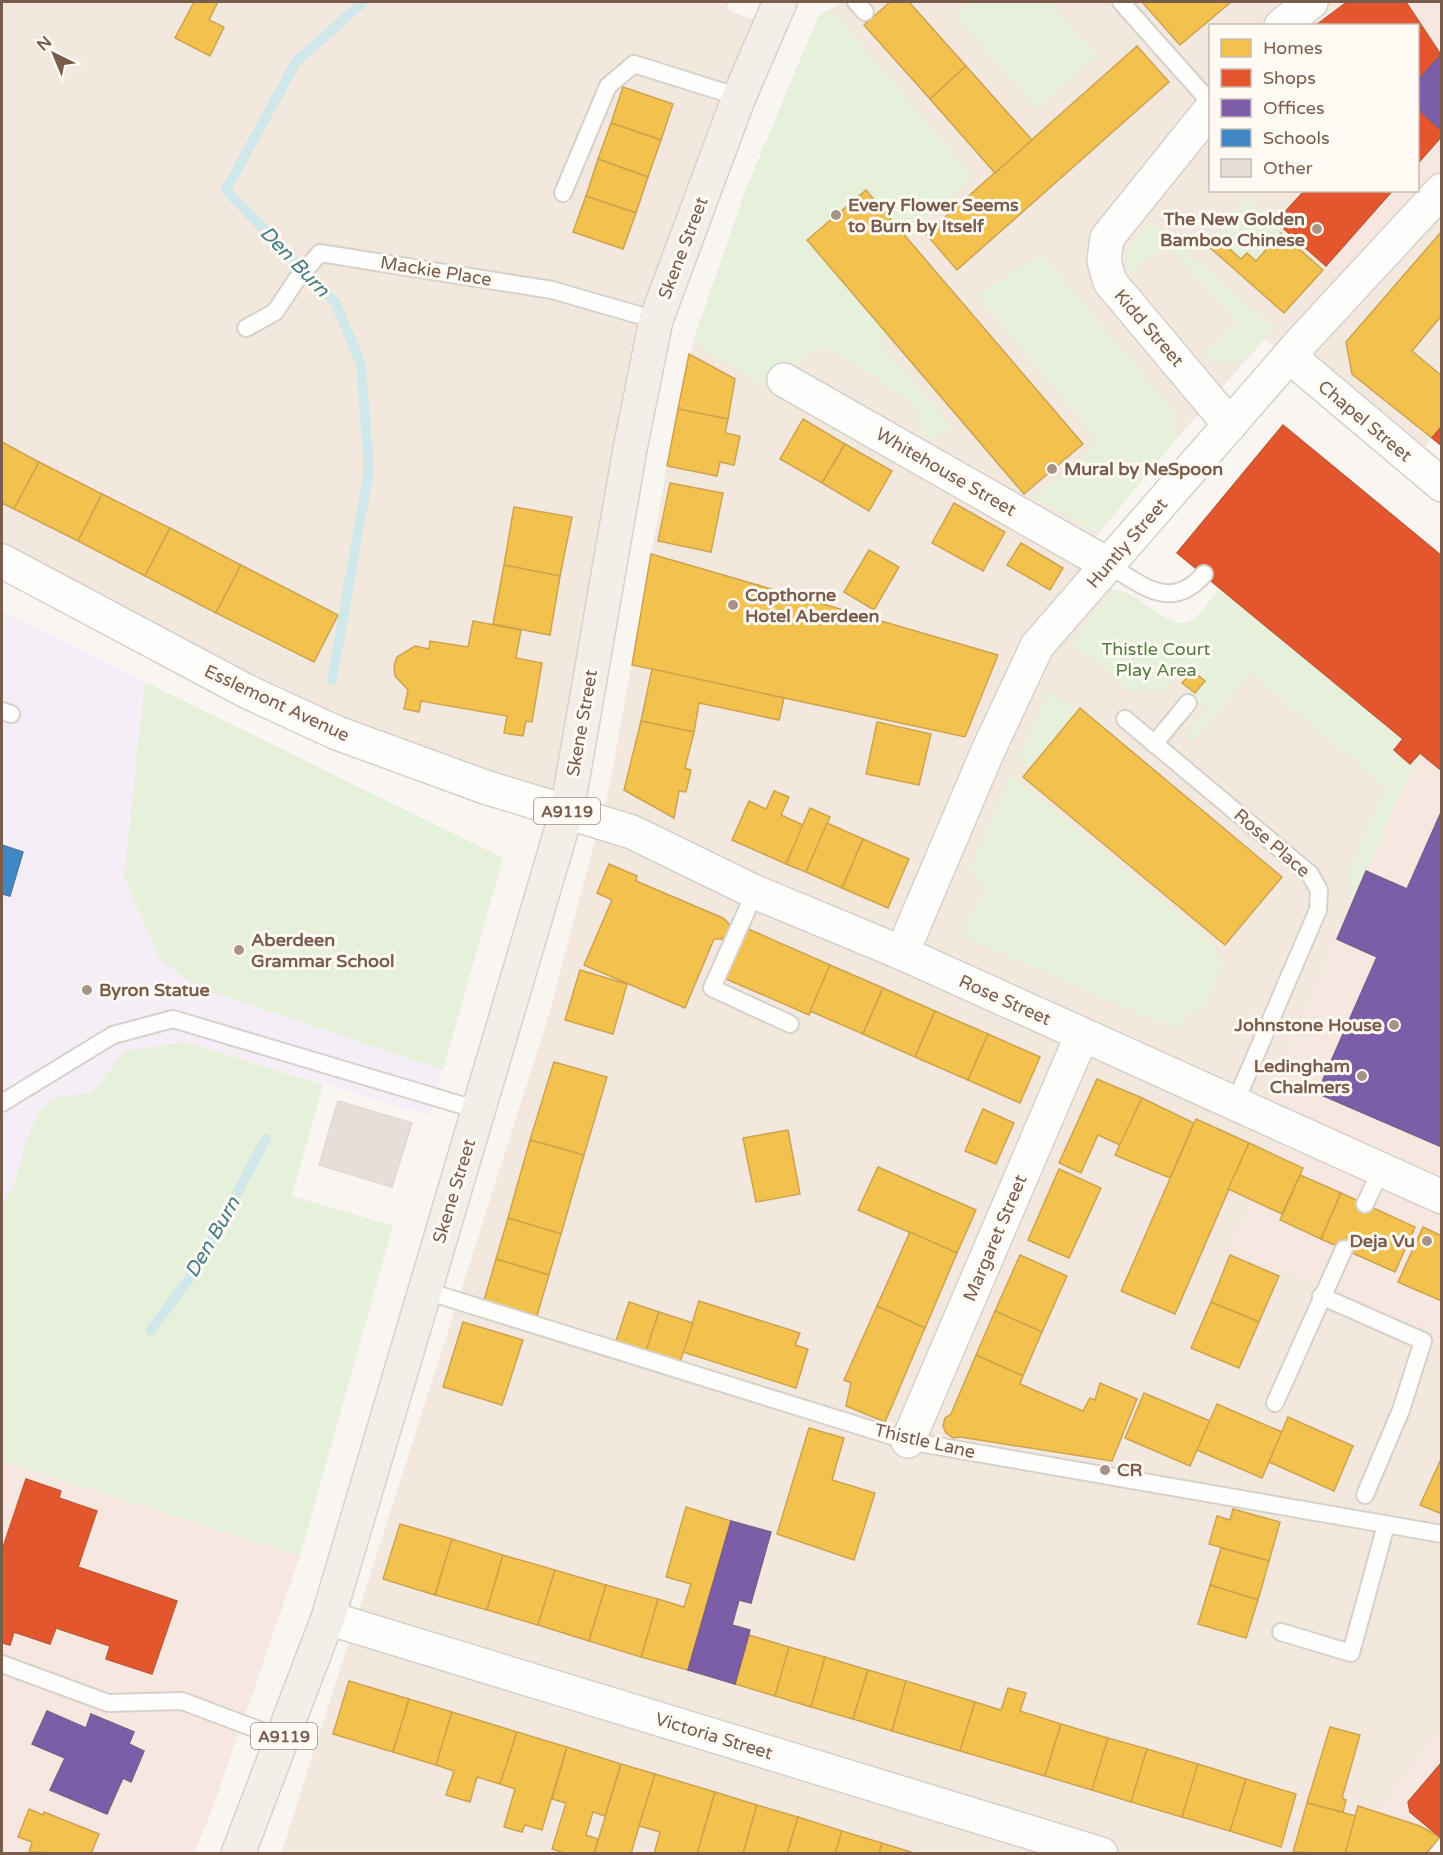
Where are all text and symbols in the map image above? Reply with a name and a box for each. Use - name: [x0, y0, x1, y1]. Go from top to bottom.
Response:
- north arrow: [24, 24, 84, 84]
- legend: [1209, 24, 1419, 192]
- text: N: [33, 32, 56, 55]
- text: Homes: [1263, 37, 1323, 59]
- text: Shops: [1263, 67, 1316, 89]
- text: Offices: [1263, 97, 1325, 119]
- text: Schools: [1263, 127, 1330, 149]
- text: Other: [1263, 157, 1313, 179]
- street label: Skene Street: [653, 194, 713, 302]
- place label: Every Flower Seems to Burn by Itself: [848, 194, 1019, 237]
- marker: Every Flower Seems to Burn by Itself: [829, 208, 843, 222]
- place label: The New Golden Bamboo Chinese: [1160, 208, 1305, 251]
- water label: Den Burn: [255, 221, 334, 303]
- marker: The New Golden Bamboo Chinese: [1310, 222, 1324, 236]
- street label: Mackie Place: [379, 251, 493, 291]
- street label: Kidd Street: [1109, 285, 1189, 371]
- street label: Chapel Street: [1314, 375, 1416, 467]
- street label: Whitehouse Street: [872, 423, 1020, 521]
- place label: Mural by NeSpoon: [1064, 458, 1223, 480]
- marker: Mural by NeSpoon: [1045, 462, 1059, 476]
- street label: Huntly Street: [1082, 493, 1172, 593]
- place label: Copthorne Hotel Aberdeen: [745, 584, 880, 627]
- marker: Copthorne Hotel Aberdeen: [726, 598, 740, 612]
- park label: Thistle Court Play Area: [1102, 638, 1211, 681]
- street label: Esslemont Avenue: [201, 660, 353, 746]
- street label: Skene Street: [562, 668, 602, 778]
- road number: A9119: [534, 798, 600, 824]
- street label: Rose Place: [1229, 804, 1315, 882]
- place label: Aberdeen Grammar School: [251, 929, 394, 972]
- marker: Aberdeen Grammar School: [232, 943, 246, 957]
- street label: Rose Street: [955, 970, 1055, 1030]
- place label: Byron Statue: [99, 979, 210, 1001]
- marker: Byron Statue: [80, 983, 94, 997]
- place label: Johnstone House: [1234, 1014, 1382, 1036]
- marker: Johnstone House: [1387, 1018, 1401, 1032]
- place label: Ledingham Chalmers: [1254, 1055, 1350, 1098]
- marker: Ledingham Chalmers: [1355, 1069, 1369, 1083]
- street label: Skene Street: [428, 1136, 480, 1246]
- street label: Margaret Street: [958, 1171, 1032, 1305]
- water label: Den Burn: [180, 1192, 246, 1282]
- place label: Deja Vu: [1350, 1230, 1415, 1252]
- marker: Deja Vu: [1420, 1234, 1434, 1248]
- street label: Thistle Lane: [872, 1419, 978, 1463]
- place label: CR: [1117, 1459, 1142, 1481]
- marker: CR: [1098, 1463, 1112, 1477]
- street label: Victoria Street: [653, 1708, 776, 1764]
- road number: A9119: [251, 1723, 317, 1749]

